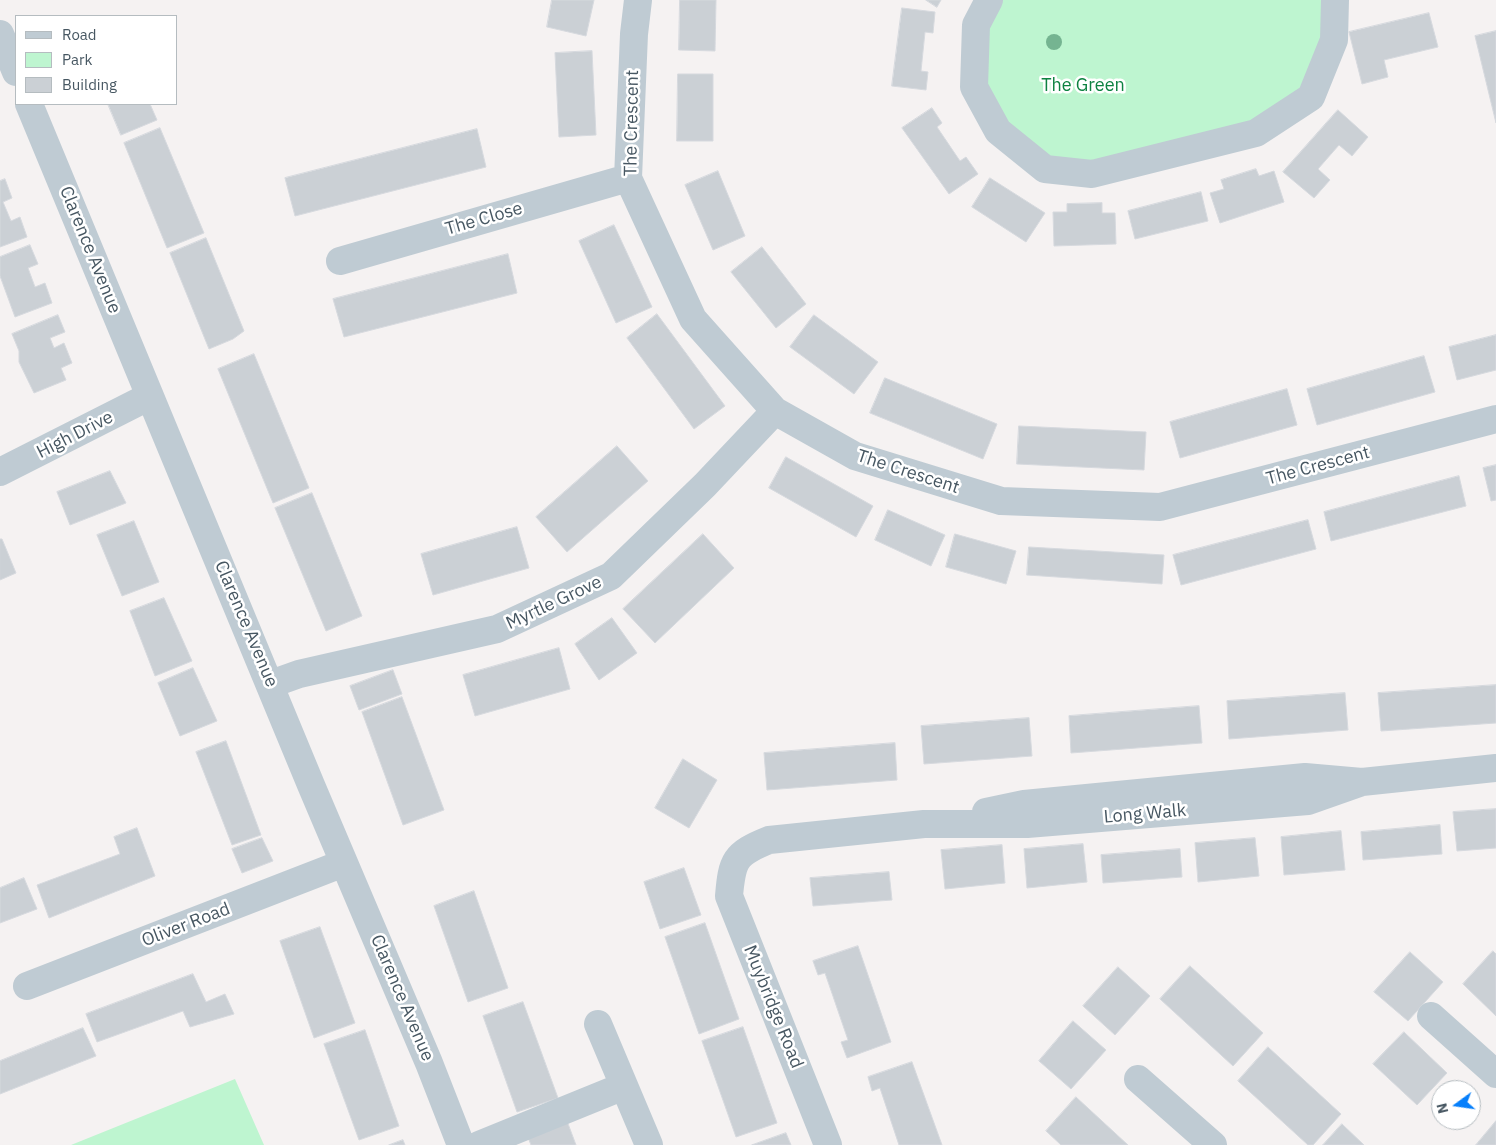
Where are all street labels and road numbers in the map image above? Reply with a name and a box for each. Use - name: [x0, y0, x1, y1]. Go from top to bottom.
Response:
- street label: The Crescent: [620, 70, 644, 176]
- street label: Clarence Avenue: [55, 183, 125, 317]
- street label: The Close: [443, 198, 525, 240]
- street label: High Drive: [33, 407, 117, 463]
- street label: The Crescent: [1264, 442, 1372, 490]
- street label: The Crescent: [854, 445, 962, 499]
- street label: Clarence Avenue: [210, 557, 282, 691]
- street label: Myrtle Grove: [503, 571, 605, 635]
- street label: Long Walk: [1103, 800, 1187, 828]
- street label: Oliver Road: [139, 898, 233, 952]
- street label: Clarence Avenue: [366, 931, 438, 1065]
- street label: Muybridge Road: [739, 942, 807, 1072]

